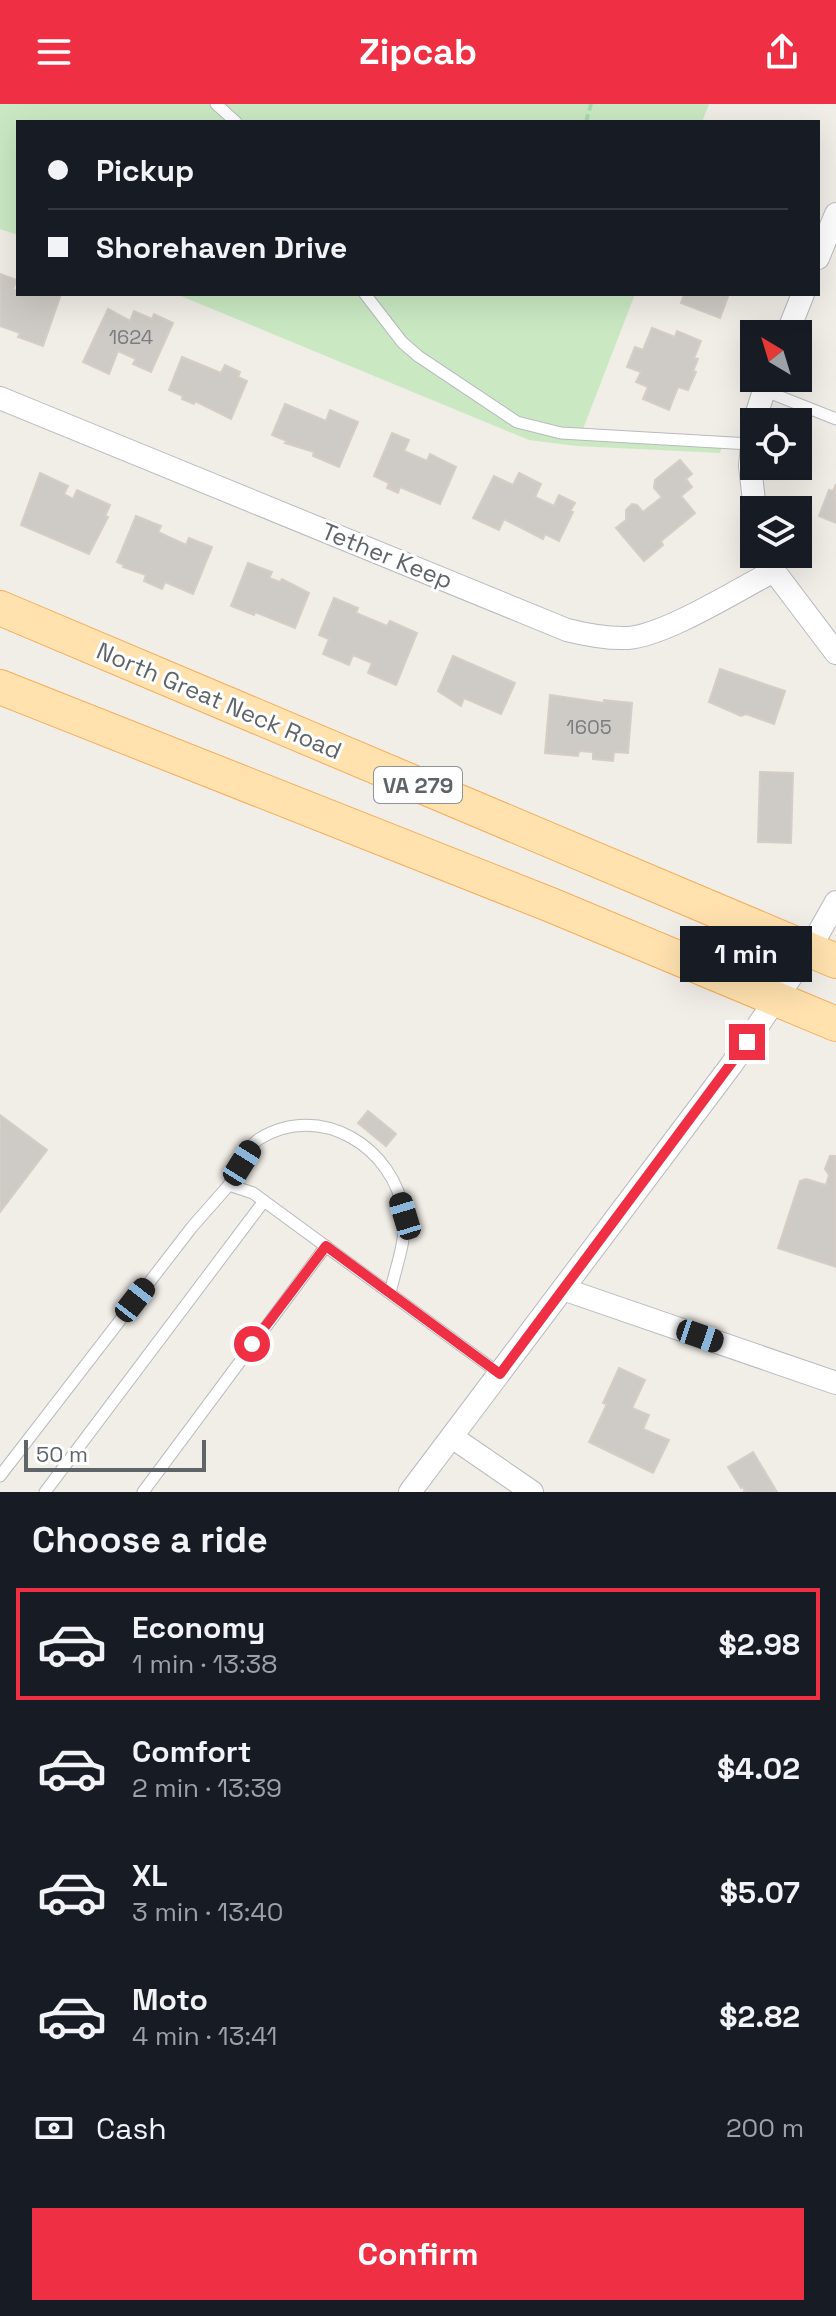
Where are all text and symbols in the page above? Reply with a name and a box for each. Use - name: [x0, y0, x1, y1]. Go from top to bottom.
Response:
- text: Zipcab: [359, 29, 477, 75]
- icon: menu: [32, 30, 76, 74]
- icon: share: [760, 30, 804, 74]
- text: Pickup: [96, 151, 194, 190]
- text: Shorehaven Drive: [96, 228, 347, 267]
- north arrow: [740, 320, 812, 392]
- map controls: [740, 320, 812, 568]
- house number: 1624: [109, 324, 153, 350]
- button: locate: [740, 408, 812, 480]
- button: layers: [740, 496, 812, 568]
- street label: Tether Keep: [317, 515, 457, 596]
- street label: North Great Neck Road: [92, 635, 346, 766]
- house number: 1605: [566, 714, 612, 740]
- road number: VA 279: [374, 767, 462, 803]
- callout: 1 min: [681, 926, 813, 982]
- text: 1 min: [714, 937, 778, 971]
- route end: [729, 1024, 765, 1060]
- car: [219, 1136, 265, 1190]
- car: [387, 1190, 423, 1242]
- car: [111, 1274, 159, 1326]
- car: [673, 1317, 727, 1355]
- route start: [234, 1326, 270, 1362]
- scale bar: [24, 1436, 206, 1472]
- text: 50 m: [36, 1440, 88, 1468]
- text: Choose a ride: [32, 1517, 268, 1563]
- icon: car: [36, 1608, 108, 1680]
- text: Economy: [132, 1608, 265, 1647]
- text: $2.98: [719, 1625, 800, 1664]
- text: 1 min · 13:38: [132, 1647, 278, 1681]
- icon: car: [36, 1732, 108, 1804]
- text: Comfort: [132, 1732, 251, 1771]
- text: $4.02: [717, 1749, 800, 1788]
- text: 2 min · 13:39: [132, 1771, 282, 1805]
- icon: car: [36, 1856, 108, 1928]
- text: XL: [132, 1856, 168, 1895]
- text: $5.07: [720, 1873, 800, 1912]
- text: 3 min · 13:40: [132, 1895, 283, 1929]
- icon: car: [36, 1980, 108, 2052]
- text: Moto: [132, 1980, 208, 2019]
- text: $2.82: [719, 1997, 800, 2036]
- text: 4 min · 13:41: [132, 2019, 277, 2053]
- icon: cash: [32, 2106, 76, 2150]
- text: Cash: [96, 2109, 167, 2148]
- text: 200 m: [726, 2111, 804, 2145]
- button: Confirm: [32, 2208, 804, 2300]

